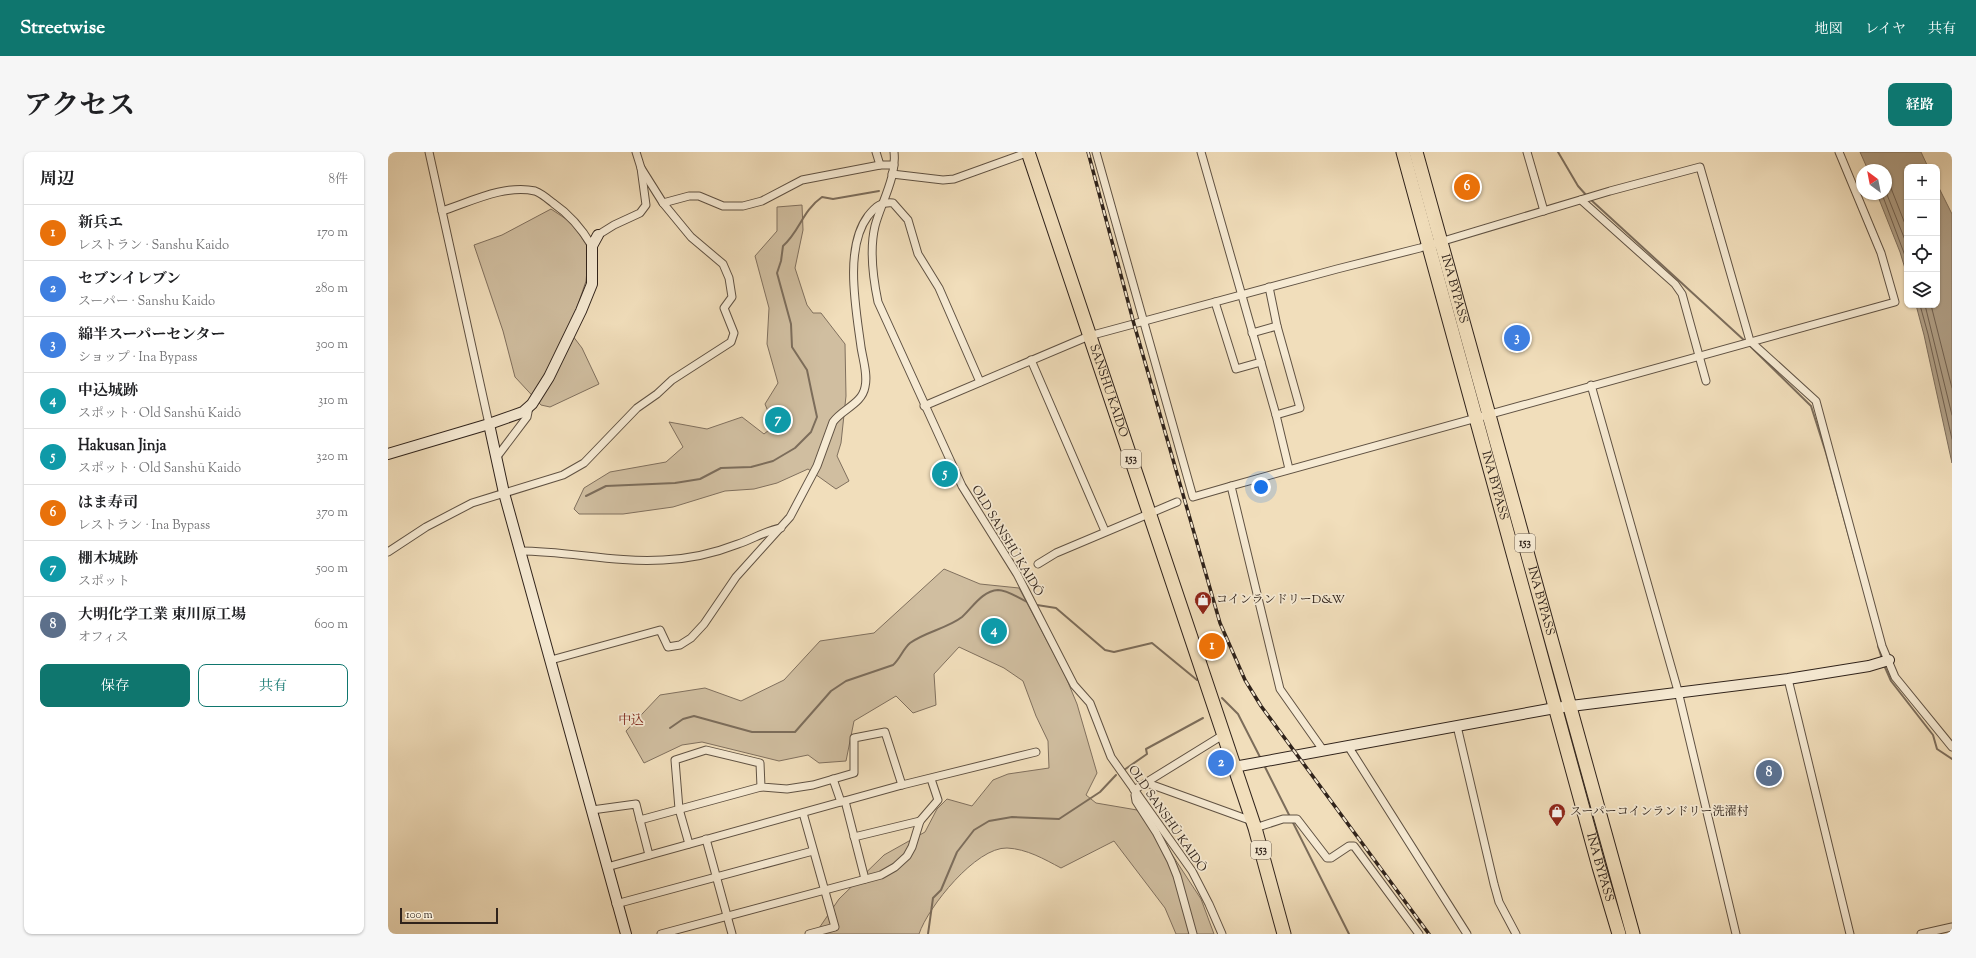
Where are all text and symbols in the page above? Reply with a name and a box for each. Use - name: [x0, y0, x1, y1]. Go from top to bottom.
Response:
- text: Streetwise: [20, 15, 105, 42]
- text: 地図: [1815, 20, 1843, 40]
- text: レイヤ: [1865, 20, 1906, 40]
- text: 共有: [1928, 20, 1956, 40]
- button: 経路: [1888, 83, 1952, 126]
- text: アクセス: [24, 87, 135, 127]
- north arrow: [1856, 164, 1892, 200]
- map controls: [1904, 164, 1940, 308]
- button: +: [1904, 164, 1940, 200]
- text: 周辺: [40, 168, 74, 192]
- text: 8件: [328, 171, 348, 189]
- pin: 6: [1454, 172, 1480, 202]
- button: −: [1904, 200, 1940, 236]
- text: 新兵エ: [78, 213, 123, 234]
- text: 1: [51, 224, 55, 242]
- text: 170 m: [317, 224, 348, 242]
- button: locate: [1904, 236, 1940, 272]
- text: レストラン · Sanshu Kaido: [78, 237, 229, 255]
- street label: INA BYPASS: [1436, 252, 1472, 325]
- text: セブンイレブン: [78, 269, 181, 290]
- button: layers: [1904, 272, 1940, 308]
- text: 2: [50, 280, 56, 298]
- text: 280 m: [315, 280, 348, 298]
- text: スーパー · Sanshu Kaido: [78, 293, 215, 311]
- pin: 3: [1504, 323, 1530, 353]
- text: 綿半スーパーセンター: [78, 325, 226, 346]
- text: 3: [50, 336, 56, 354]
- text: 300 m: [316, 336, 348, 354]
- street label: SANSHU KAIDO: [1084, 342, 1132, 440]
- text: ショップ · Ina Bypass: [78, 349, 197, 367]
- text: 中込城跡: [78, 381, 138, 402]
- text: 4: [50, 392, 56, 410]
- text: 310 m: [318, 392, 348, 410]
- text: スポット · Old Sanshū Kaidō: [78, 405, 241, 423]
- pin: 7: [765, 405, 791, 435]
- text: Hakusan Jinja: [78, 436, 167, 457]
- text: 5: [51, 448, 55, 466]
- text: 320 m: [316, 448, 348, 466]
- street label: INA BYPASS: [1476, 449, 1513, 522]
- road number: 153: [1121, 450, 1141, 468]
- pin: 5: [932, 459, 958, 489]
- text: スポット · Old Sanshū Kaidō: [78, 460, 241, 478]
- your location: [1251, 477, 1271, 497]
- street label: OLD SANSHŪ KAIDŌ: [967, 482, 1047, 600]
- text: はま寿司: [78, 493, 138, 514]
- text: 6: [50, 504, 56, 522]
- text: 370 m: [316, 504, 348, 522]
- text: レストラン · Ina Bypass: [78, 517, 210, 535]
- road number: 153: [1515, 534, 1535, 552]
- text: 棚木城跡: [78, 549, 138, 570]
- text: 7: [50, 560, 56, 578]
- text: 500 m: [316, 560, 348, 578]
- street label: INA BYPASS: [1522, 564, 1559, 638]
- text: スポット: [78, 573, 130, 591]
- shop icon: コインランドリーD&W: [1193, 590, 1213, 615]
- place label: コインランドリーD&W: [1216, 591, 1345, 609]
- text: 大明化学工業 東川原工場: [78, 605, 246, 626]
- text: 8: [50, 616, 56, 634]
- text: 600 m: [314, 616, 348, 634]
- pin: 4: [981, 616, 1007, 646]
- text: オフィス: [78, 629, 129, 647]
- pin: 1: [1199, 631, 1225, 661]
- button: 保存: [40, 664, 190, 707]
- button: 共有: [198, 664, 348, 707]
- district label: 中込: [618, 712, 644, 730]
- pin: 2: [1208, 748, 1234, 778]
- pin: 8: [1756, 758, 1782, 788]
- street label: OLD SANSHŪ KAIDŌ: [1123, 762, 1211, 876]
- shop icon: スーパーコインランドリー洗濯村: [1547, 802, 1567, 827]
- place label: スーパーコインランドリー洗濯村: [1570, 803, 1748, 821]
- street label: INA BYPASS: [1581, 831, 1618, 904]
- road number: 153: [1251, 841, 1271, 859]
- scale bar: [400, 906, 498, 925]
- text: 100 m: [406, 907, 433, 923]

